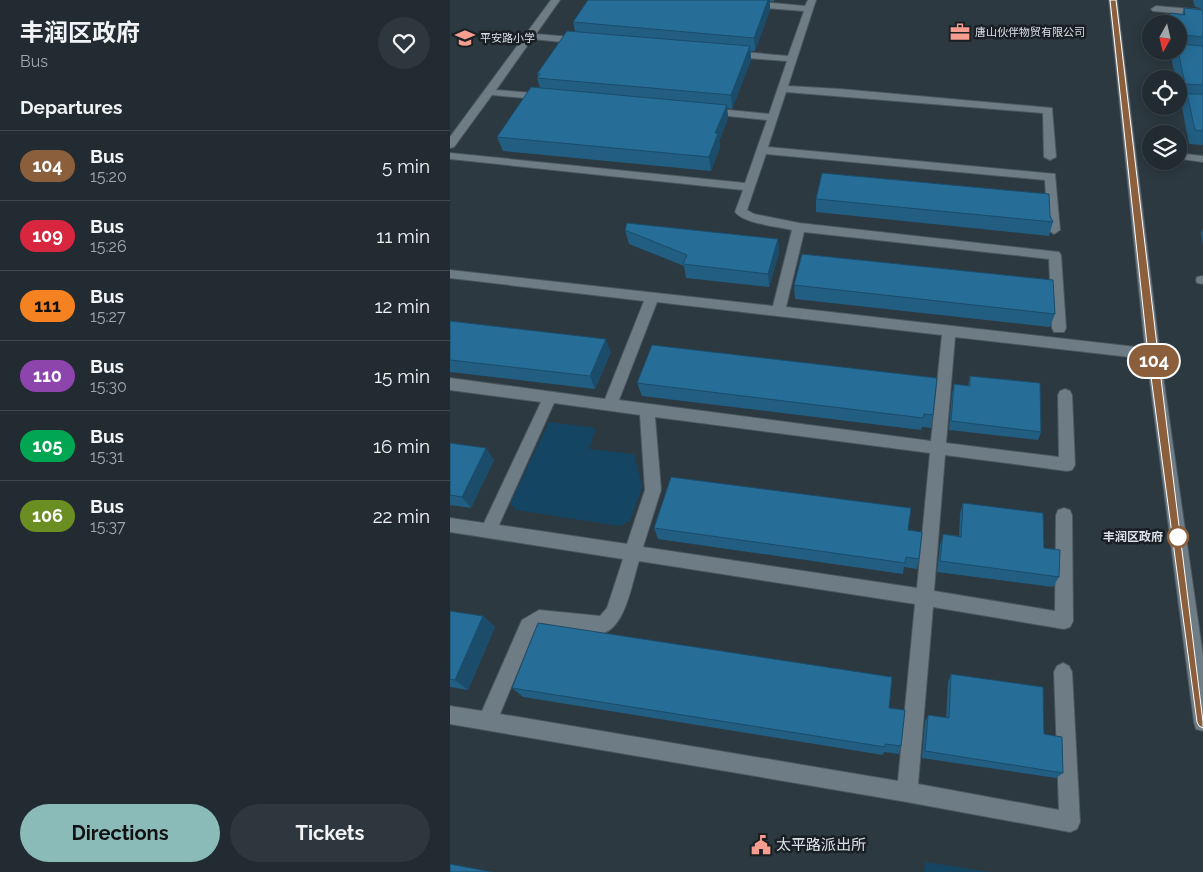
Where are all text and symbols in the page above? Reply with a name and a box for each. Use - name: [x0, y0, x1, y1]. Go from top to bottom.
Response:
- north arrow: [1142, 15, 1188, 60]
- map controls: [1142, 15, 1187, 170]
- button: heart: [378, 17, 430, 69]
- text: 丰润区政府: [20, 18, 140, 47]
- office icon: 唐山伙伴物贸有限公司: [949, 21, 971, 43]
- place label: 唐山伙伴物贸有限公司: [975, 26, 1085, 39]
- school or university icon: 平安路小学: [454, 27, 476, 49]
- place label: 平安路小学: [480, 32, 535, 45]
- text: Bus: [20, 52, 48, 71]
- button: locate: [1142, 70, 1187, 115]
- text: Departures: [20, 96, 122, 118]
- button: layers: [1142, 125, 1187, 170]
- text: Bus: [90, 145, 124, 167]
- text: 104: [32, 155, 63, 176]
- text: 5 min: [382, 155, 430, 177]
- text: 15:20: [90, 167, 127, 186]
- text: Bus: [90, 215, 124, 237]
- text: 109: [32, 225, 63, 246]
- text: 11 min: [376, 225, 430, 247]
- text: 15:26: [90, 237, 127, 256]
- text: Bus: [90, 285, 124, 307]
- text: 111: [34, 295, 61, 316]
- text: 12 min: [374, 295, 430, 317]
- text: 15:27: [90, 307, 125, 326]
- line badge: 104: [1125, 345, 1183, 377]
- text: 104: [1139, 350, 1169, 371]
- text: Bus: [90, 355, 124, 377]
- text: 110: [33, 365, 62, 386]
- text: 15 min: [374, 365, 430, 387]
- text: 15:30: [90, 377, 127, 396]
- text: Bus: [90, 425, 124, 447]
- text: 105: [33, 435, 62, 456]
- text: 16 min: [373, 435, 430, 457]
- text: 15:31: [90, 447, 124, 466]
- text: Bus: [90, 495, 124, 517]
- text: 106: [32, 505, 63, 526]
- text: 22 min: [373, 505, 430, 527]
- text: 15:37: [90, 517, 126, 536]
- marker: 丰润区政府: [1167, 526, 1189, 548]
- place label: 丰润区政府: [1103, 530, 1163, 544]
- button: Directions: [20, 804, 220, 862]
- button: Tickets: [230, 804, 430, 862]
- public building icon: 太平路派出所: [750, 834, 772, 856]
- place label: 太平路派出所: [776, 836, 866, 854]

